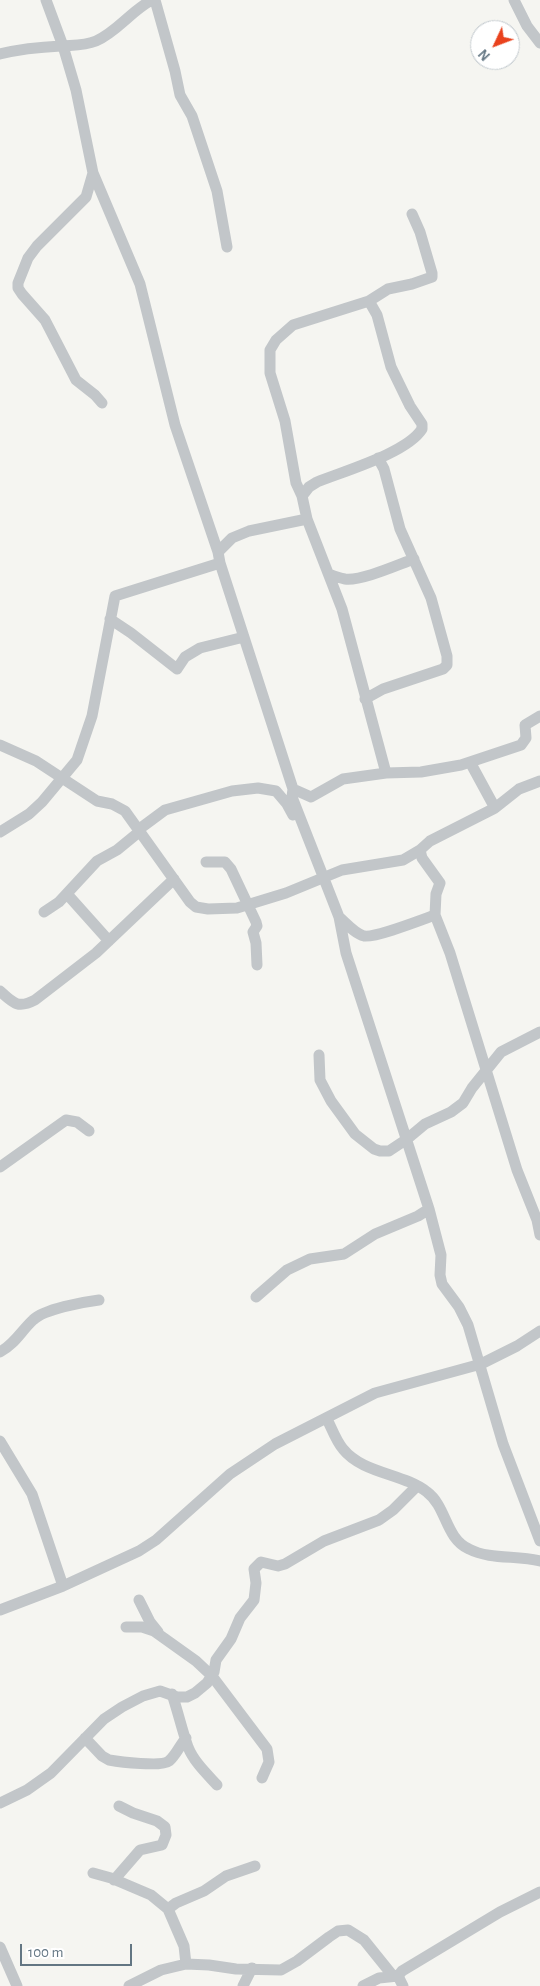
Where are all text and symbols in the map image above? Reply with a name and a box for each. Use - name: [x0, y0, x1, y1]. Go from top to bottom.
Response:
- north arrow: [470, 20, 520, 70]
- text: N: [476, 46, 493, 63]
- scale bar: [22, 1934, 135, 1966]
- text: 100 m: [28, 1945, 63, 1960]

